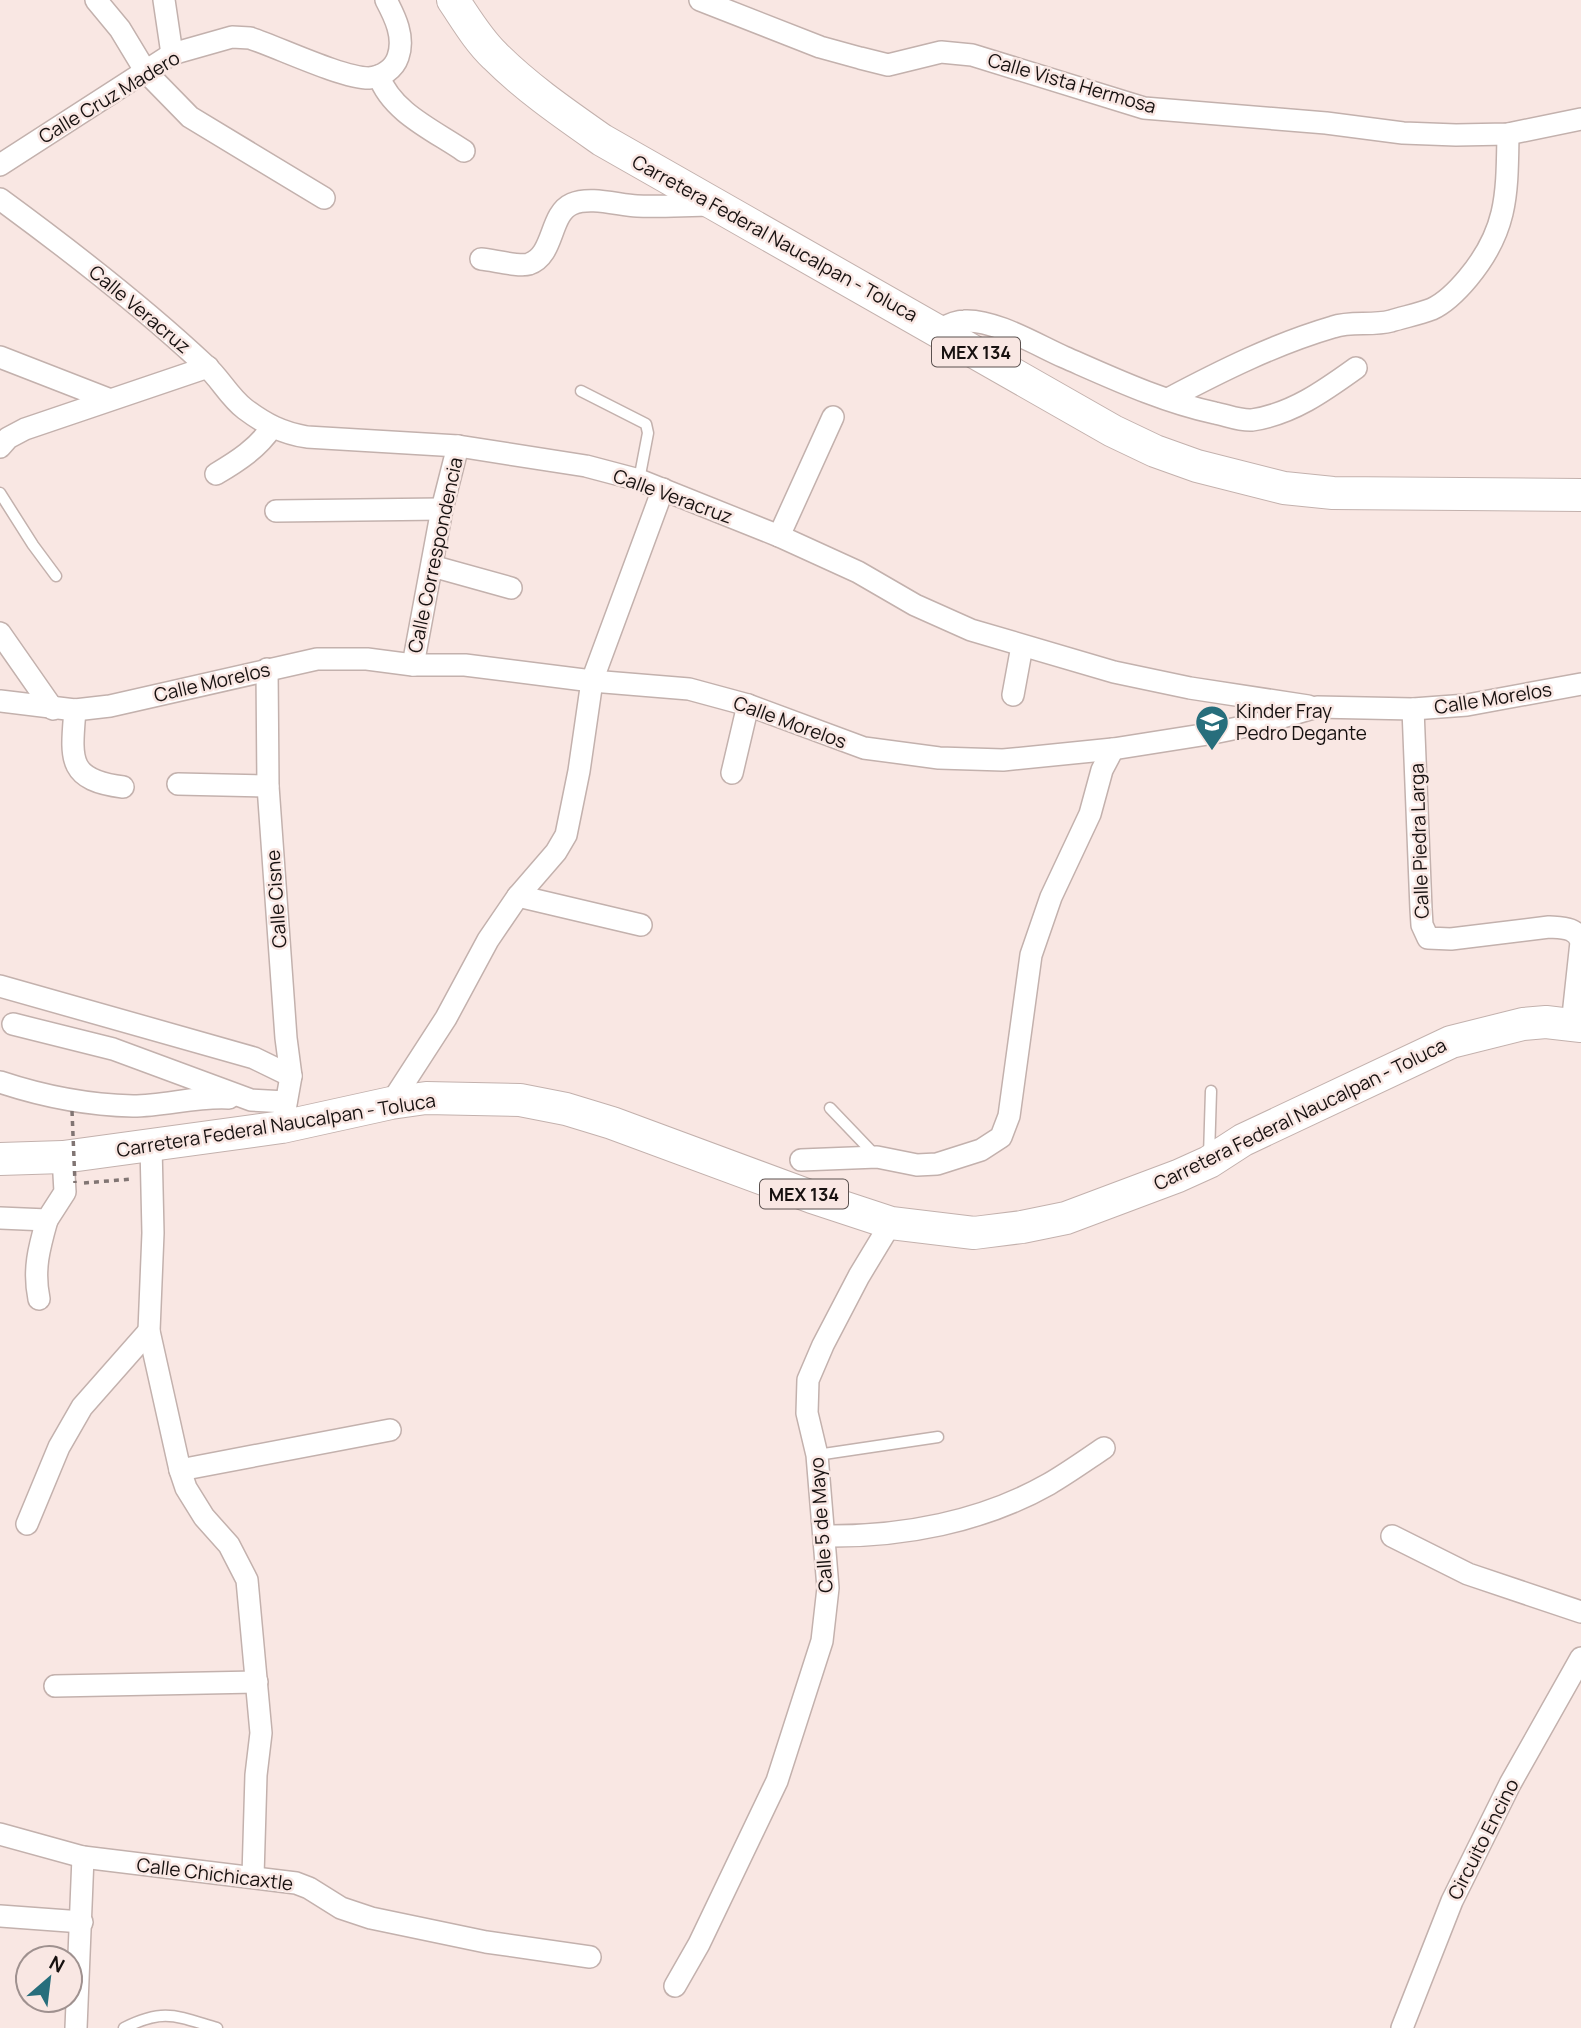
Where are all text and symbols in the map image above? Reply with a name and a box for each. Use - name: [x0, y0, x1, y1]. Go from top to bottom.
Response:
- street label: Calle Cruz Madero: [34, 45, 184, 149]
- street label: Calle Vista Hermosa: [985, 47, 1159, 119]
- street label: Carretera Federal Naucalpan - Toluca: [628, 148, 922, 328]
- street label: Calle Veracruz: [84, 259, 196, 359]
- road number: MEX 134: [932, 338, 1020, 366]
- street label: Calle Correspondencia: [402, 455, 468, 655]
- street label: Calle Veracruz: [610, 462, 736, 530]
- street label: Calle Morelos: [151, 656, 273, 708]
- street label: Calle Morelos: [1432, 676, 1554, 720]
- street label: Calle Morelos: [730, 690, 850, 754]
- place label: Kinder Fray Pedro Degante: [1236, 698, 1367, 746]
- school or university icon: Kinder Fray Pedro Degante: [1193, 703, 1231, 752]
- street label: Calle Piedra Larga: [1403, 763, 1435, 919]
- street label: Calle Cisne: [260, 849, 292, 949]
- street label: Carretera Federal Naucalpan - Toluca: [1149, 1032, 1451, 1196]
- street label: Carretera Federal Naucalpan - Toluca: [115, 1087, 437, 1163]
- road number: MEX 134: [760, 1180, 848, 1209]
- street label: Calle 5 de Mayo: [803, 1456, 839, 1594]
- street label: Circuito Encino: [1441, 1774, 1525, 1904]
- street label: Calle Chichicaxtle: [135, 1851, 295, 1897]
- north arrow: [14, 1944, 84, 2014]
- text: N: [45, 1949, 69, 1979]

